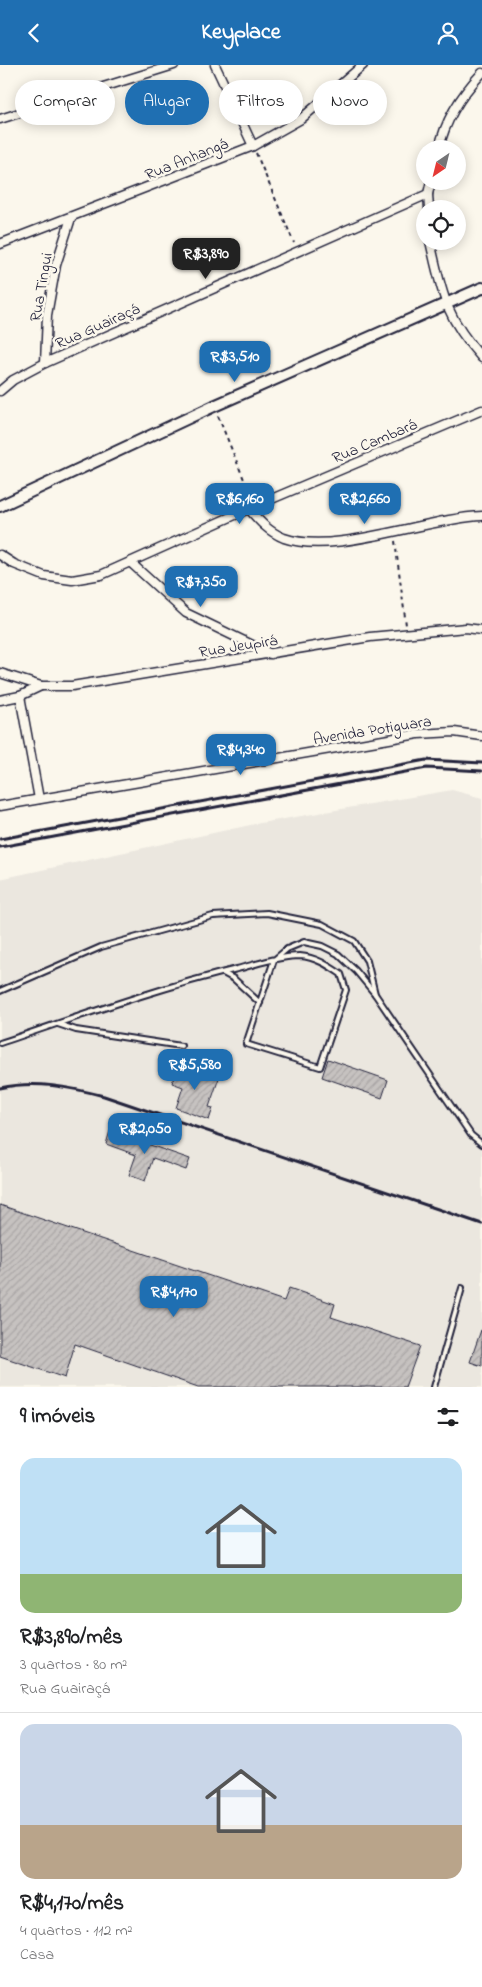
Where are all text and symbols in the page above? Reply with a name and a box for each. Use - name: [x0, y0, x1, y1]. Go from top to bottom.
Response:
- text: Keyplace: [201, 17, 281, 49]
- icon: back: [20, 19, 48, 47]
- icon: person: [434, 19, 462, 47]
- chip: Comprar: [15, 80, 115, 125]
- chip: Alugar: [125, 80, 209, 125]
- chip: Filtros: [219, 80, 303, 125]
- chip: Novo: [313, 80, 387, 125]
- street label: Rua Anhangá: [142, 132, 232, 187]
- north arrow: [416, 140, 466, 190]
- map controls: [416, 140, 466, 250]
- button: locate: [416, 200, 466, 250]
- pin: R$3,890: [160, 237, 252, 280]
- text: R$3,890: [183, 242, 229, 266]
- street label: Rua Tingui: [24, 251, 60, 324]
- street label: Rua Guairaçá: [52, 298, 144, 356]
- pin: R$3,510: [189, 341, 281, 383]
- text: R$3,510: [210, 345, 260, 369]
- street label: Rua Cambará: [328, 413, 421, 471]
- pin: R$6,160: [194, 483, 286, 525]
- pin: R$2,660: [319, 483, 411, 525]
- text: R$6,160: [216, 487, 264, 511]
- text: R$2,660: [340, 487, 390, 511]
- pin: R$7,350: [155, 565, 247, 608]
- text: R$7,350: [176, 570, 226, 594]
- street label: Rua Jeupirá: [197, 629, 279, 665]
- street label: Avenida Potiguara: [311, 710, 433, 752]
- pin: R$4,340: [195, 733, 287, 776]
- text: R$4,340: [217, 738, 265, 762]
- pin: R$5,580: [149, 1049, 241, 1091]
- text: R$5,580: [169, 1053, 221, 1077]
- pin: R$2,050: [99, 1113, 191, 1155]
- text: R$2,050: [119, 1117, 171, 1141]
- pin: R$4,170: [128, 1275, 220, 1318]
- text: R$4,170: [151, 1280, 197, 1304]
- text: 9 imóveis: [20, 1402, 95, 1432]
- icon: filters: [434, 1403, 462, 1431]
- icon: home: [196, 1491, 286, 1581]
- text: R$3,890/mês: [20, 1623, 123, 1653]
- text: 3 quartos · 80 m²: [20, 1653, 127, 1677]
- text: Rua Guairaçá: [20, 1677, 110, 1701]
- icon: home: [196, 1756, 286, 1846]
- text: R$4,170/mês: [20, 1889, 124, 1919]
- text: 4 quartos · 112 m²: [20, 1919, 133, 1943]
- text: Casa: [20, 1943, 54, 1967]

